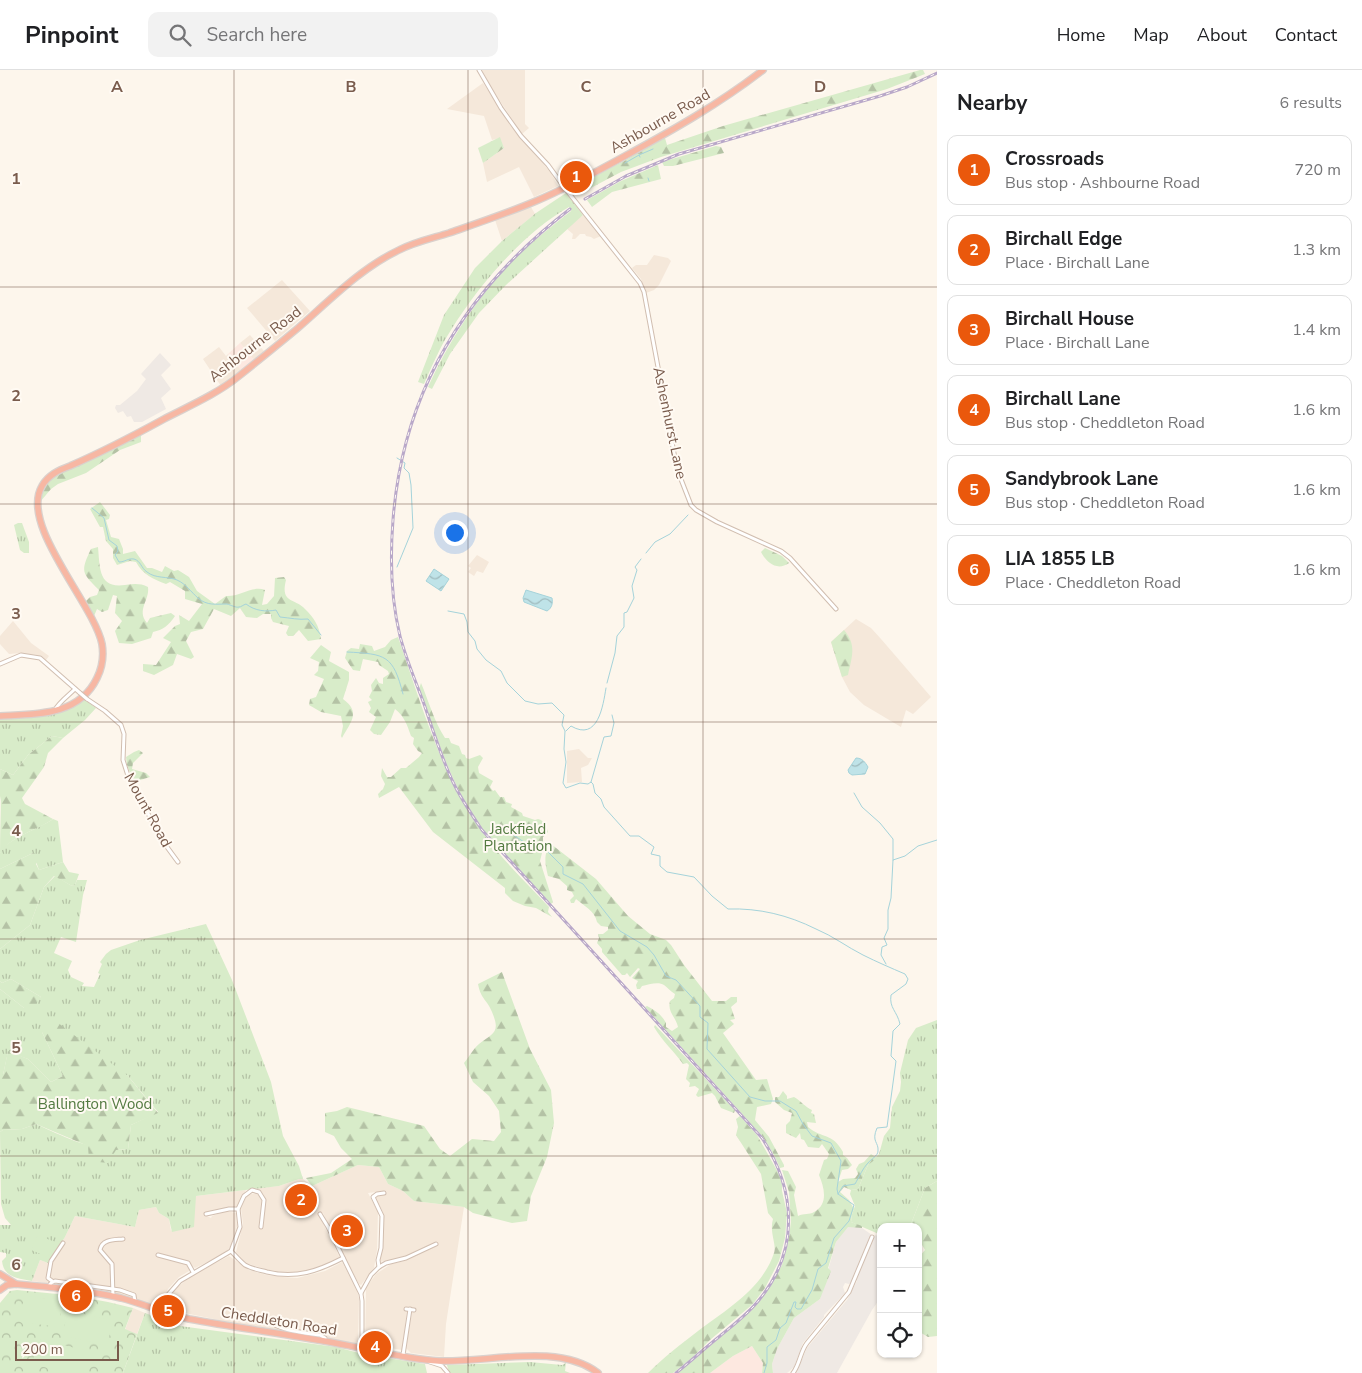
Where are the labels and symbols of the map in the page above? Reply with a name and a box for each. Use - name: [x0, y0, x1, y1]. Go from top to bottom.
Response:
- text: A: [111, 76, 123, 98]
- text: B: [345, 76, 357, 98]
- text: C: [581, 76, 592, 98]
- text: D: [814, 76, 826, 98]
- street label: Ashbourne Road: [606, 84, 714, 158]
- pin: 1: [560, 158, 592, 196]
- text: 1: [11, 168, 21, 190]
- street label: Ashbourne Road: [204, 301, 306, 387]
- street label: Ashenhurst Lane: [648, 365, 692, 481]
- text: 2: [11, 385, 21, 407]
- your location: [442, 520, 468, 546]
- text: 3: [11, 603, 21, 625]
- street label: Mount Road: [119, 769, 177, 851]
- park label: Jackfield Plantation: [483, 819, 553, 856]
- text: 4: [11, 820, 21, 842]
- text: 5: [11, 1037, 21, 1059]
- park label: Ballington Wood: [38, 1094, 152, 1114]
- pin: 2: [285, 1181, 317, 1219]
- pin: 3: [331, 1212, 363, 1250]
- text: 6: [11, 1254, 21, 1276]
- pin: 6: [60, 1277, 92, 1315]
- pin: 5: [152, 1292, 184, 1330]
- street label: Cheddleton Road: [220, 1302, 338, 1340]
- pin: 4: [359, 1328, 391, 1366]
- scale bar: [15, 1338, 119, 1361]

